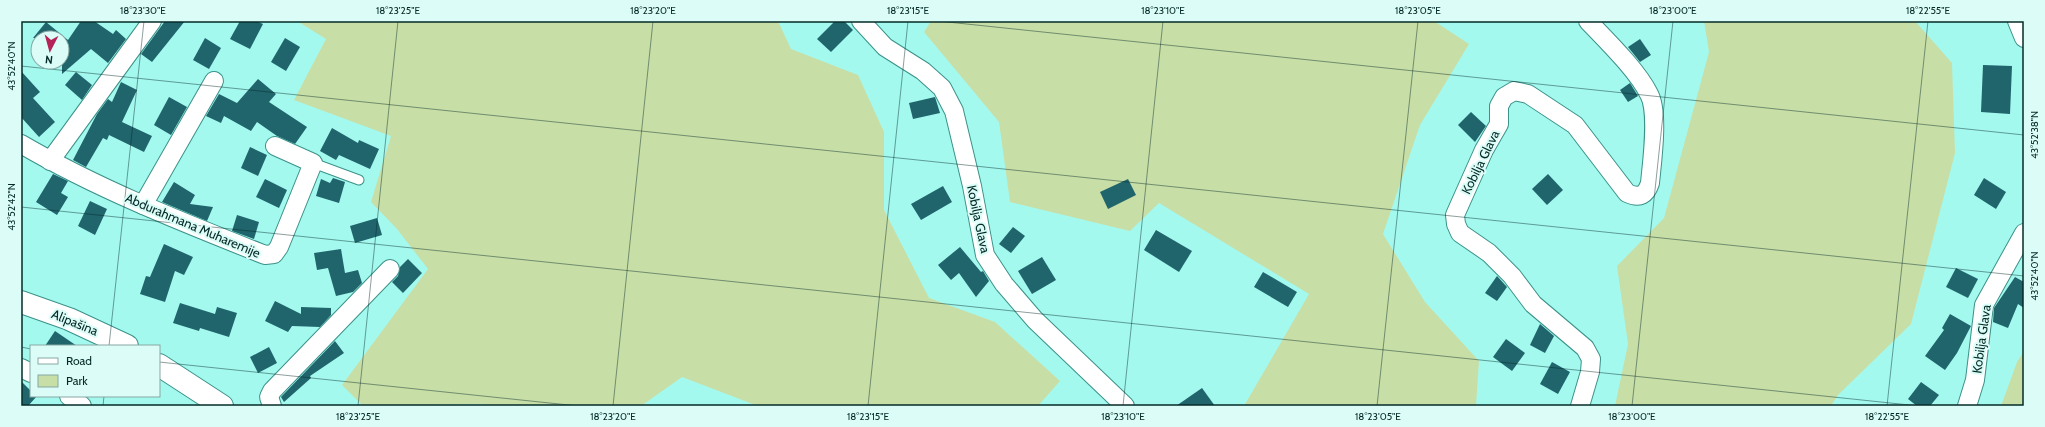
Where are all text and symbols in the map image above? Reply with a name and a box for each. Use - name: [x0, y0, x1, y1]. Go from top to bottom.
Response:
- text: 18°23'30"E: [120, 4, 166, 17]
- text: 18°23'25"E: [376, 4, 420, 17]
- text: 18°23'20"E: [630, 4, 676, 17]
- text: 18°23'15"E: [887, 4, 929, 17]
- text: 18°23'10"E: [1141, 4, 1185, 17]
- text: 18°23'05"E: [1395, 4, 1441, 17]
- text: 18°23'00"E: [1649, 4, 1697, 17]
- text: 18°22'55"E: [1906, 4, 1950, 17]
- north arrow: [30, 30, 70, 70]
- text: 43°52'40"N: [5, 41, 18, 91]
- text: N: [44, 53, 54, 67]
- text: 43°52'38"N: [2028, 111, 2041, 159]
- street label: Kobilja Glava: [1458, 127, 1504, 197]
- text: 43°52'42"N: [5, 183, 18, 231]
- street label: Kobilja Glava: [963, 183, 994, 256]
- street label: Abdurahmana Muharemije: [123, 189, 263, 262]
- text: 43°52'40"N: [2028, 251, 2041, 301]
- street label: Kobilja Glava: [1968, 303, 1995, 375]
- street label: Alipašina: [49, 305, 101, 339]
- legend: [30, 345, 160, 397]
- text: Road: [66, 353, 92, 368]
- text: Park: [66, 373, 88, 388]
- text: 18°23'25"E: [336, 410, 380, 423]
- text: 18°23'20"E: [590, 410, 636, 423]
- text: 18°23'15"E: [847, 410, 889, 423]
- text: 18°23'10"E: [1101, 410, 1145, 423]
- text: 18°23'05"E: [1355, 410, 1401, 423]
- text: 18°23'00"E: [1608, 410, 1656, 423]
- text: 18°22'55"E: [1865, 410, 1909, 423]

